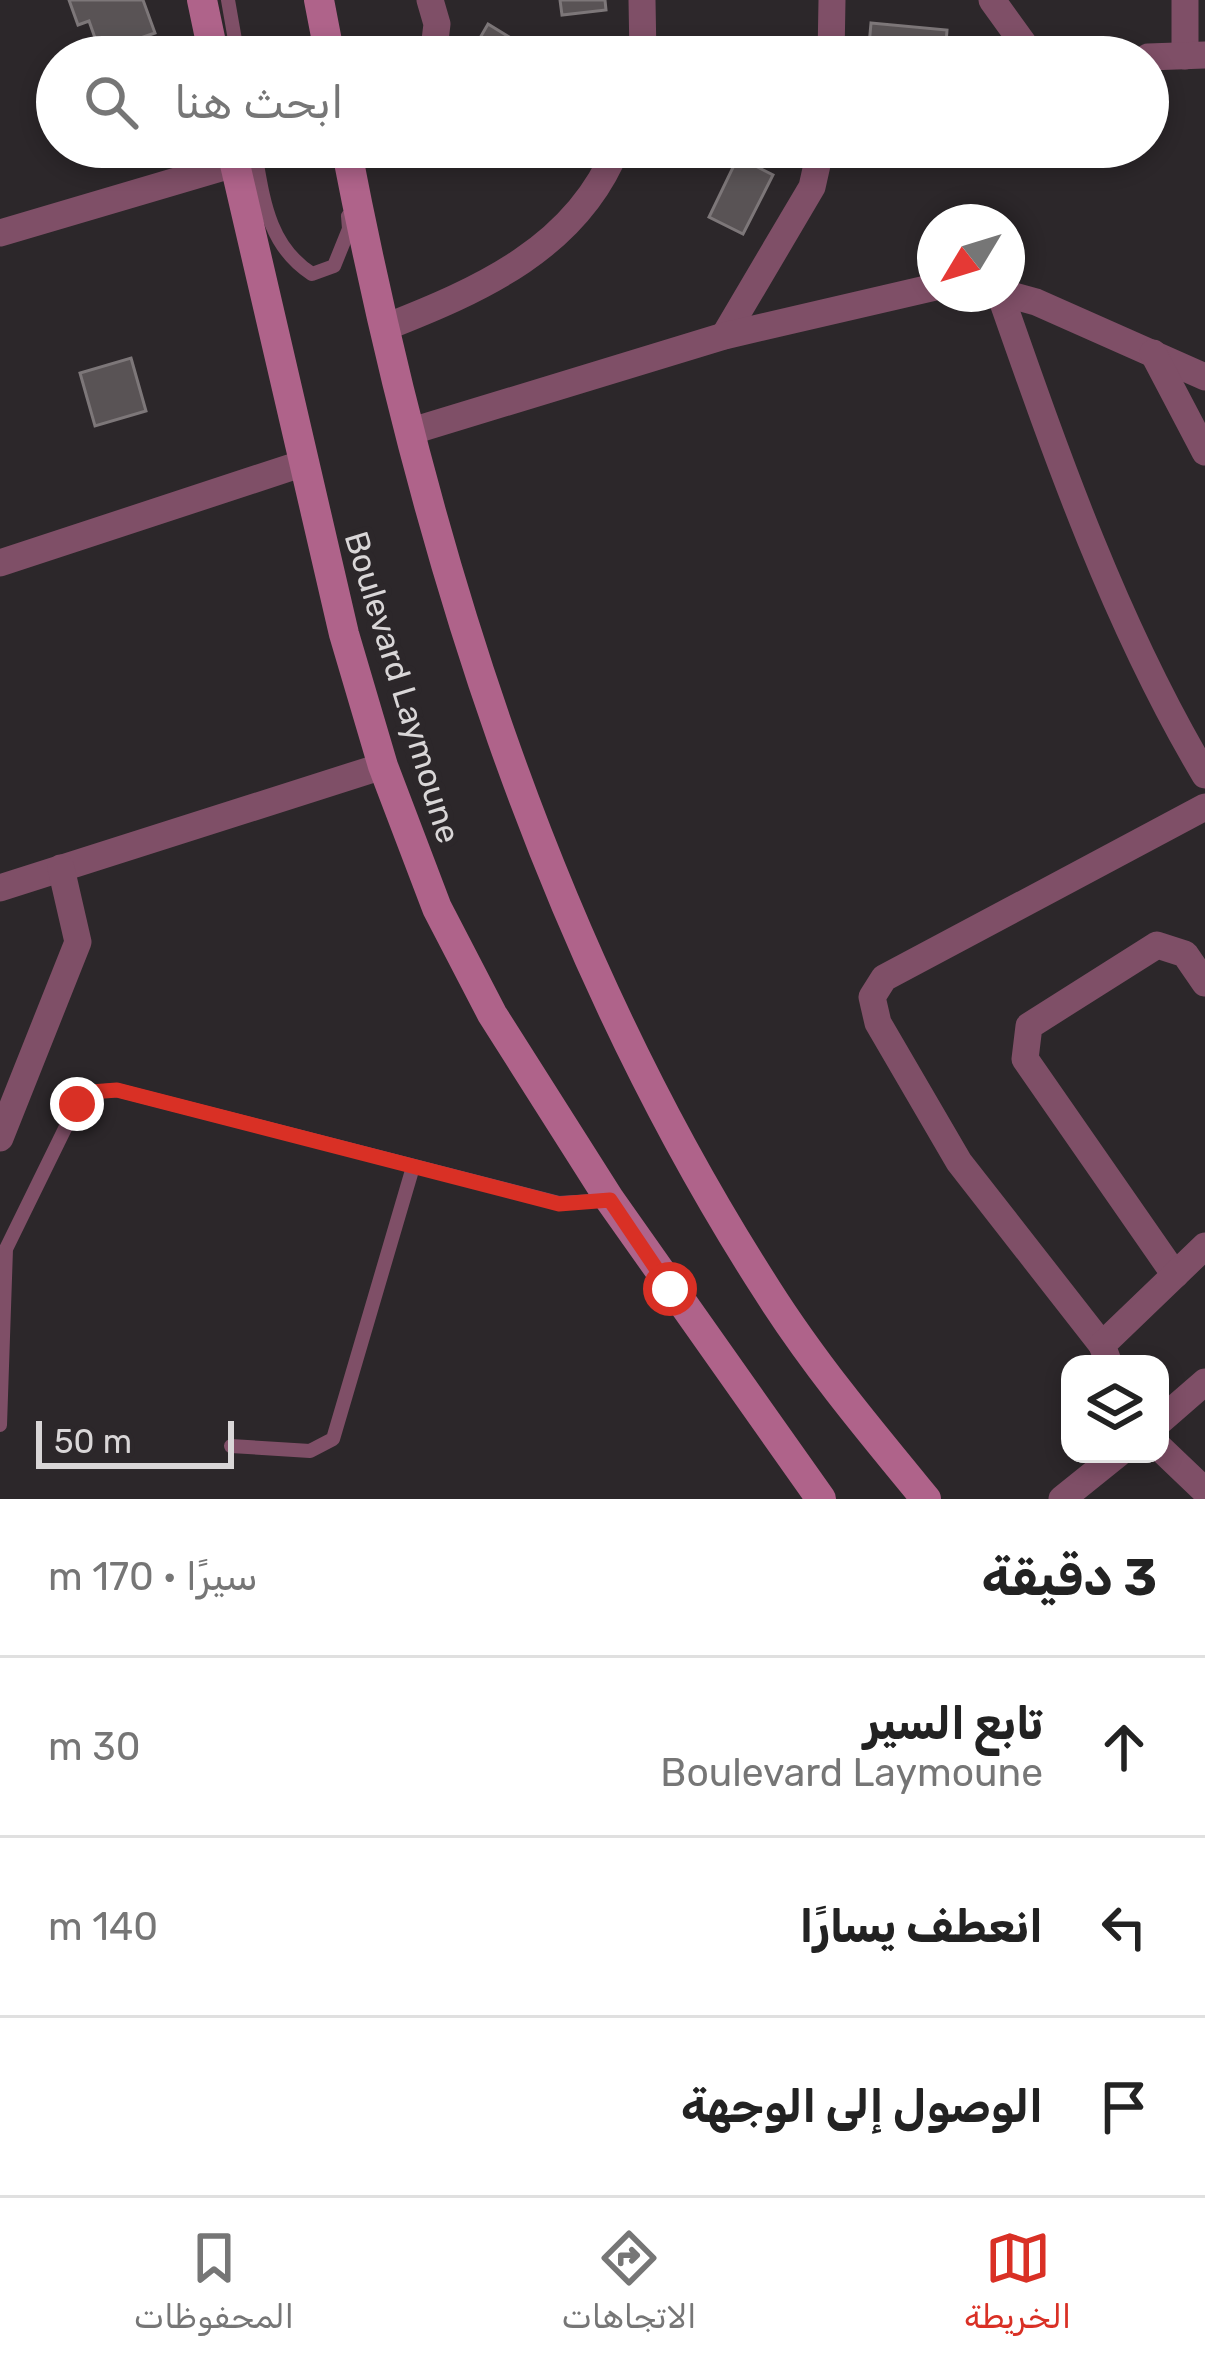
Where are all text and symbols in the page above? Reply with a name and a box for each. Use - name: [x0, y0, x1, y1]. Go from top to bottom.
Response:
- search box: [36, 36, 1169, 168]
- icon: search: [78, 69, 144, 135]
- text: ابحث هنا: [174, 76, 344, 129]
- north arrow: [917, 204, 1025, 312]
- street label: Boulevard Laymoune: [337, 527, 468, 848]
- route end: [50, 1077, 104, 1131]
- route start: [643, 1262, 697, 1316]
- map controls: [1061, 1355, 1169, 1463]
- button: layers: [1061, 1355, 1169, 1463]
- scale bar: [36, 1415, 234, 1468]
- text: 50 m: [54, 1422, 132, 1461]
- text: 3 دقيقة: [981, 1547, 1157, 1608]
- text: سيرًا · 170 m: [48, 1554, 258, 1600]
- text: تابع السير: [863, 1697, 1043, 1750]
- icon: ahead: [1091, 1714, 1157, 1780]
- text: 30 m: [48, 1724, 140, 1770]
- text: Boulevard Laymoune: [660, 1750, 1043, 1796]
- icon: left: [1091, 1894, 1157, 1960]
- text: انعطف يسارًا: [799, 1900, 1043, 1953]
- text: 140 m: [48, 1904, 158, 1950]
- icon: arrive: [1091, 2074, 1157, 2140]
- text: الوصول إلى الوجهة: [681, 2080, 1043, 2133]
- tab: المحفوظات: [134, 2225, 294, 2336]
- tab: الاتجاهات: [561, 2225, 697, 2336]
- tab: الخريطة: [964, 2225, 1071, 2336]

